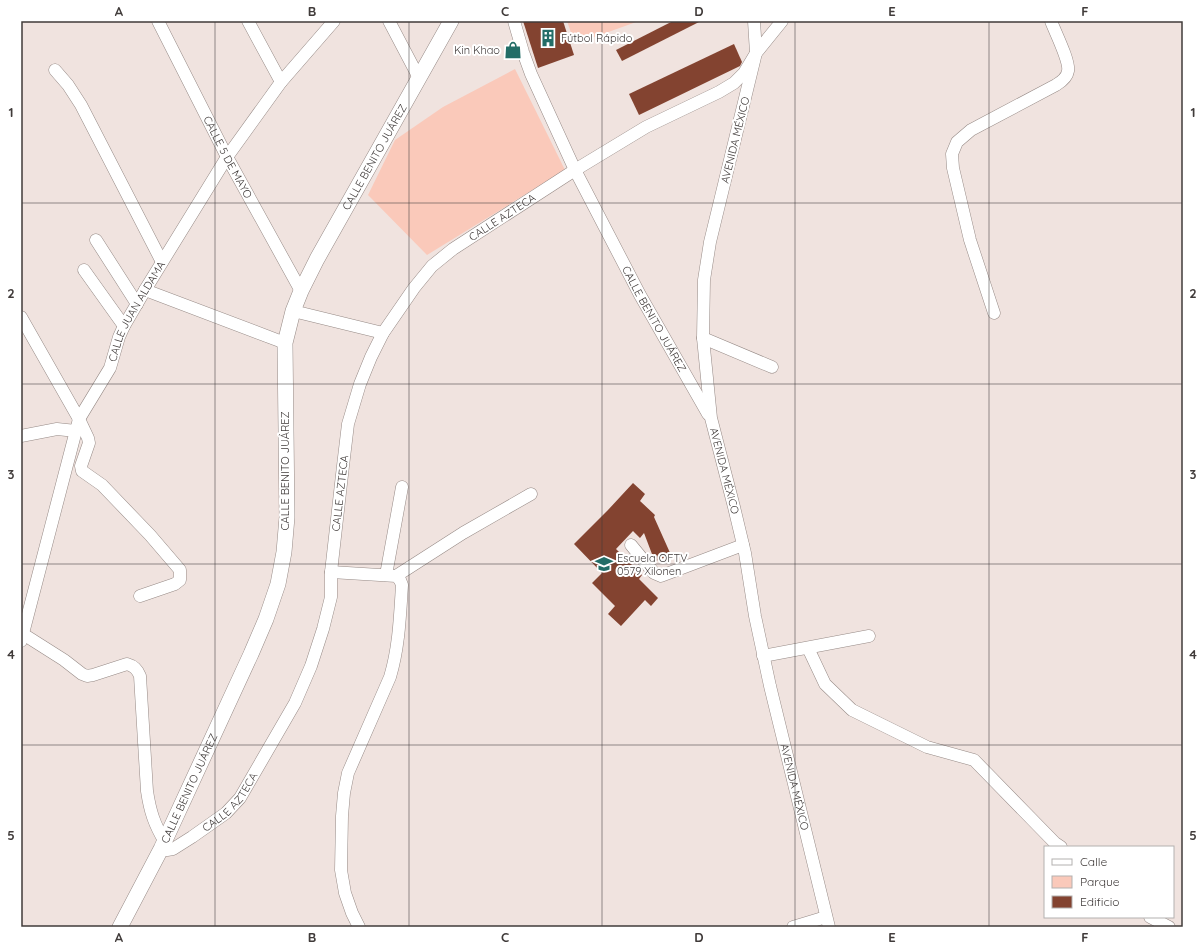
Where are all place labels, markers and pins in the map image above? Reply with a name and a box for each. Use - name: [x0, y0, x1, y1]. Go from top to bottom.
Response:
- building icon: Fútbol Rápido: [538, 28, 558, 48]
- place label: Fútbol Rápido: [561, 31, 633, 45]
- shop icon: Kin Khao: [503, 40, 523, 60]
- place label: Kin Khao: [454, 43, 500, 57]
- place label: Escuela OFTV 0579 Xilonen: [617, 551, 688, 578]
- school or university icon: Escuela OFTV 0579 Xilonen: [594, 554, 614, 574]

